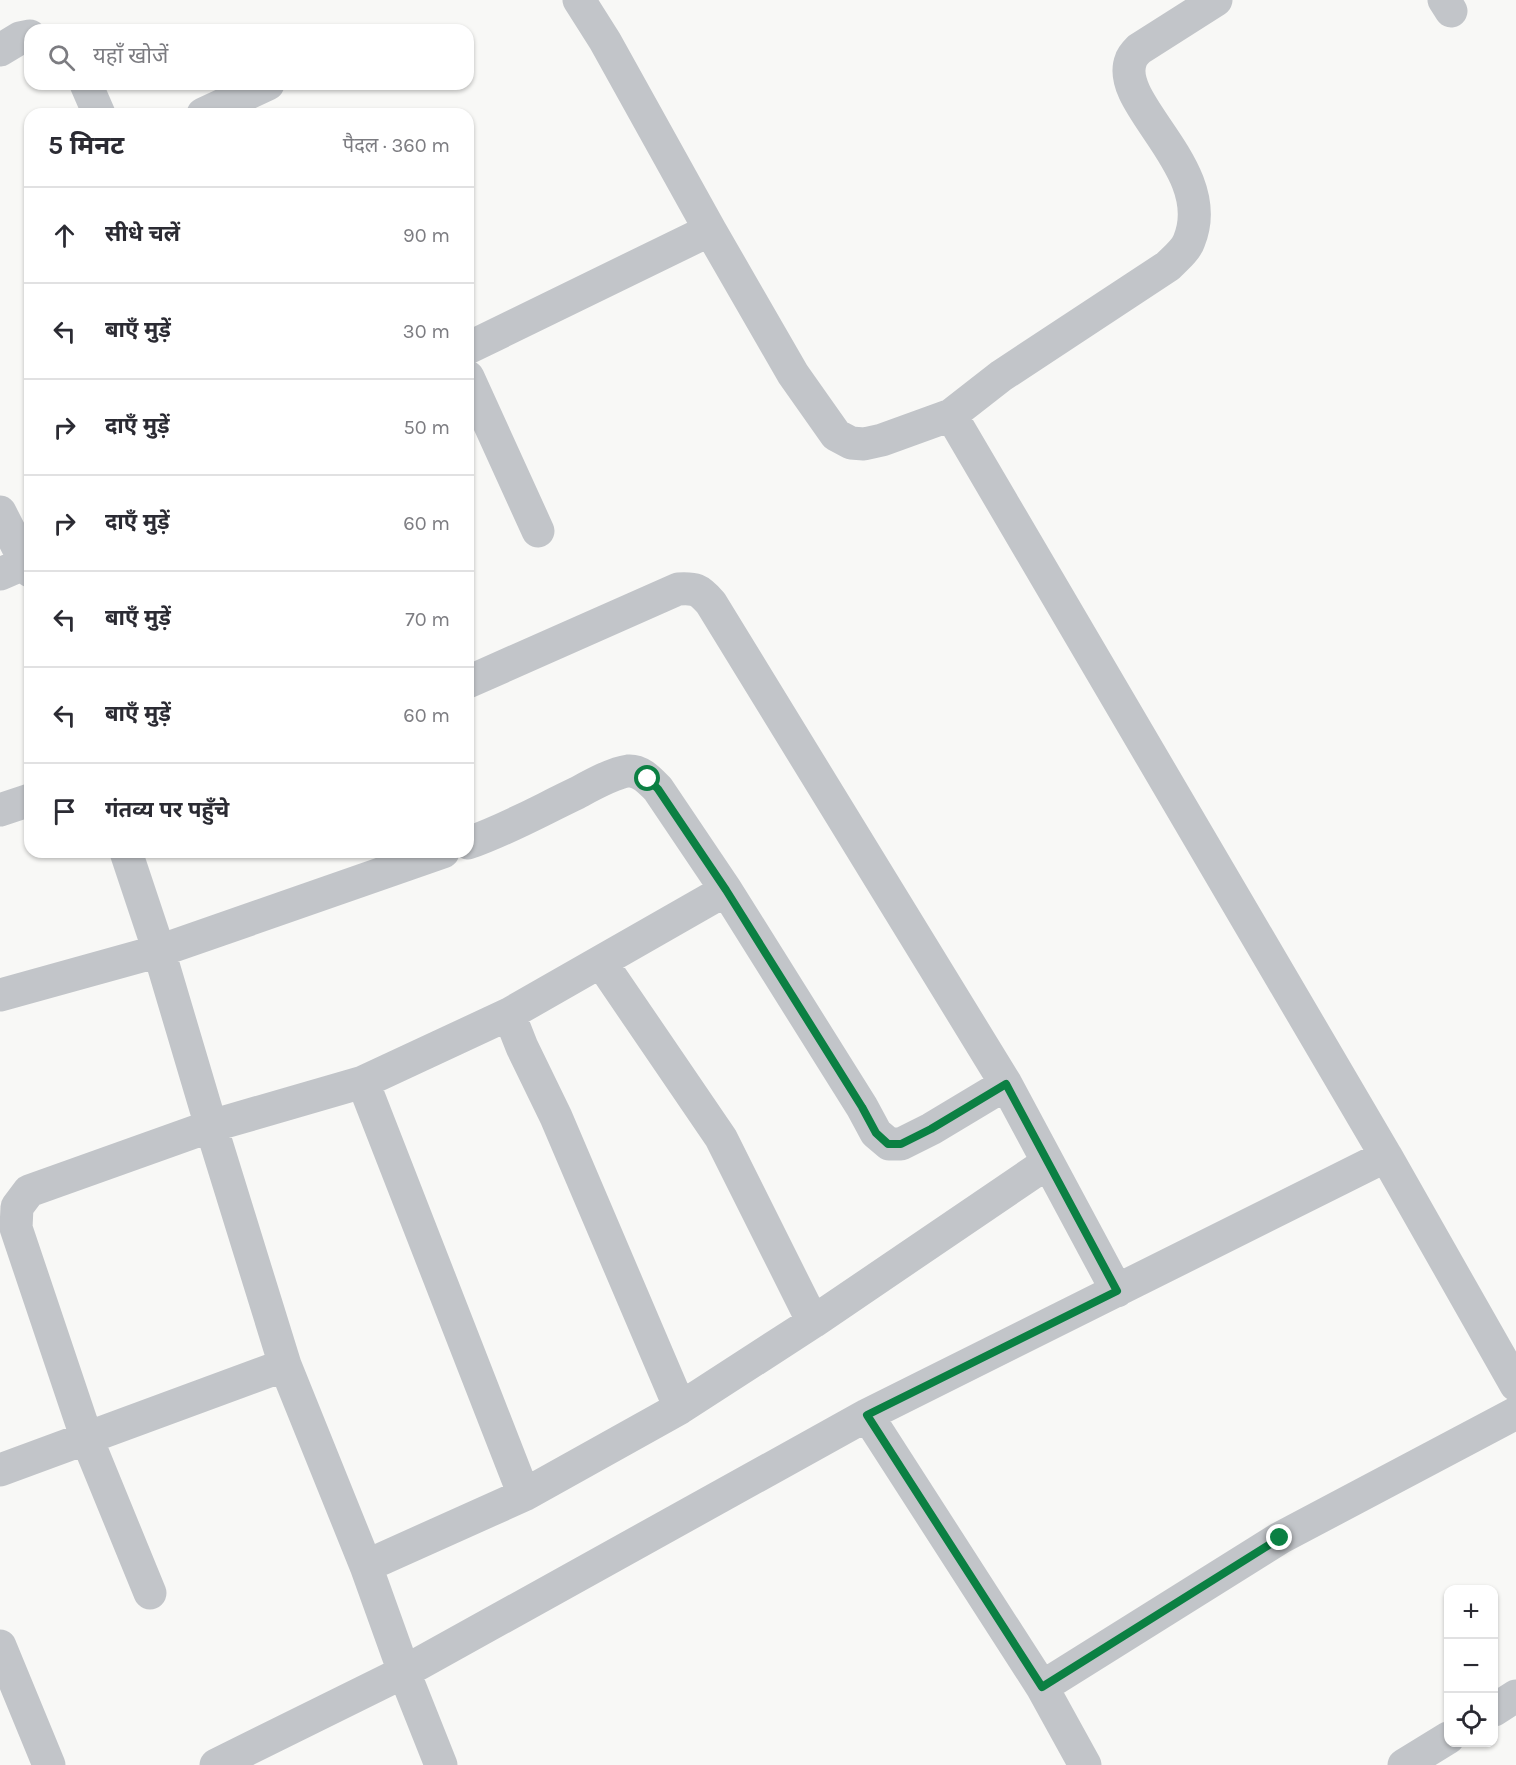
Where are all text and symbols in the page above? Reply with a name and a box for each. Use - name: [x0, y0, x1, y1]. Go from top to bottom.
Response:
- search box: [24, 24, 474, 90]
- icon: search: [45, 41, 78, 74]
- text: यहाँ खोजें: [93, 43, 168, 69]
- text: 5 मिनट: [48, 130, 124, 161]
- text: पैदल · 360 m: [343, 134, 450, 157]
- icon: ahead: [48, 219, 81, 252]
- text: सीधे चलें: [105, 221, 180, 247]
- text: 90 m: [403, 224, 450, 247]
- icon: left: [48, 315, 81, 348]
- text: बाएँ मुड़ें: [105, 317, 171, 343]
- text: 30 m: [403, 320, 450, 343]
- icon: right: [48, 411, 81, 444]
- text: दाएँ मुड़ें: [105, 413, 170, 439]
- text: 50 m: [403, 416, 450, 439]
- icon: right: [48, 507, 81, 540]
- text: दाएँ मुड़ें: [105, 509, 170, 535]
- text: 60 m: [403, 512, 450, 535]
- icon: left: [48, 603, 81, 636]
- text: बाएँ मुड़ें: [105, 605, 171, 631]
- text: 70 m: [405, 608, 450, 631]
- icon: left: [48, 699, 81, 732]
- text: बाएँ मुड़ें: [105, 701, 171, 727]
- text: 60 m: [403, 704, 450, 727]
- route start: [634, 765, 660, 791]
- icon: arrive: [48, 795, 81, 828]
- text: गंतव्य पर पहुँचे: [105, 797, 229, 823]
- route end: [1266, 1524, 1292, 1550]
- map controls: [1444, 1585, 1498, 1747]
- button: +: [1444, 1585, 1498, 1639]
- button: −: [1444, 1639, 1498, 1693]
- button: locate: [1444, 1693, 1498, 1747]

